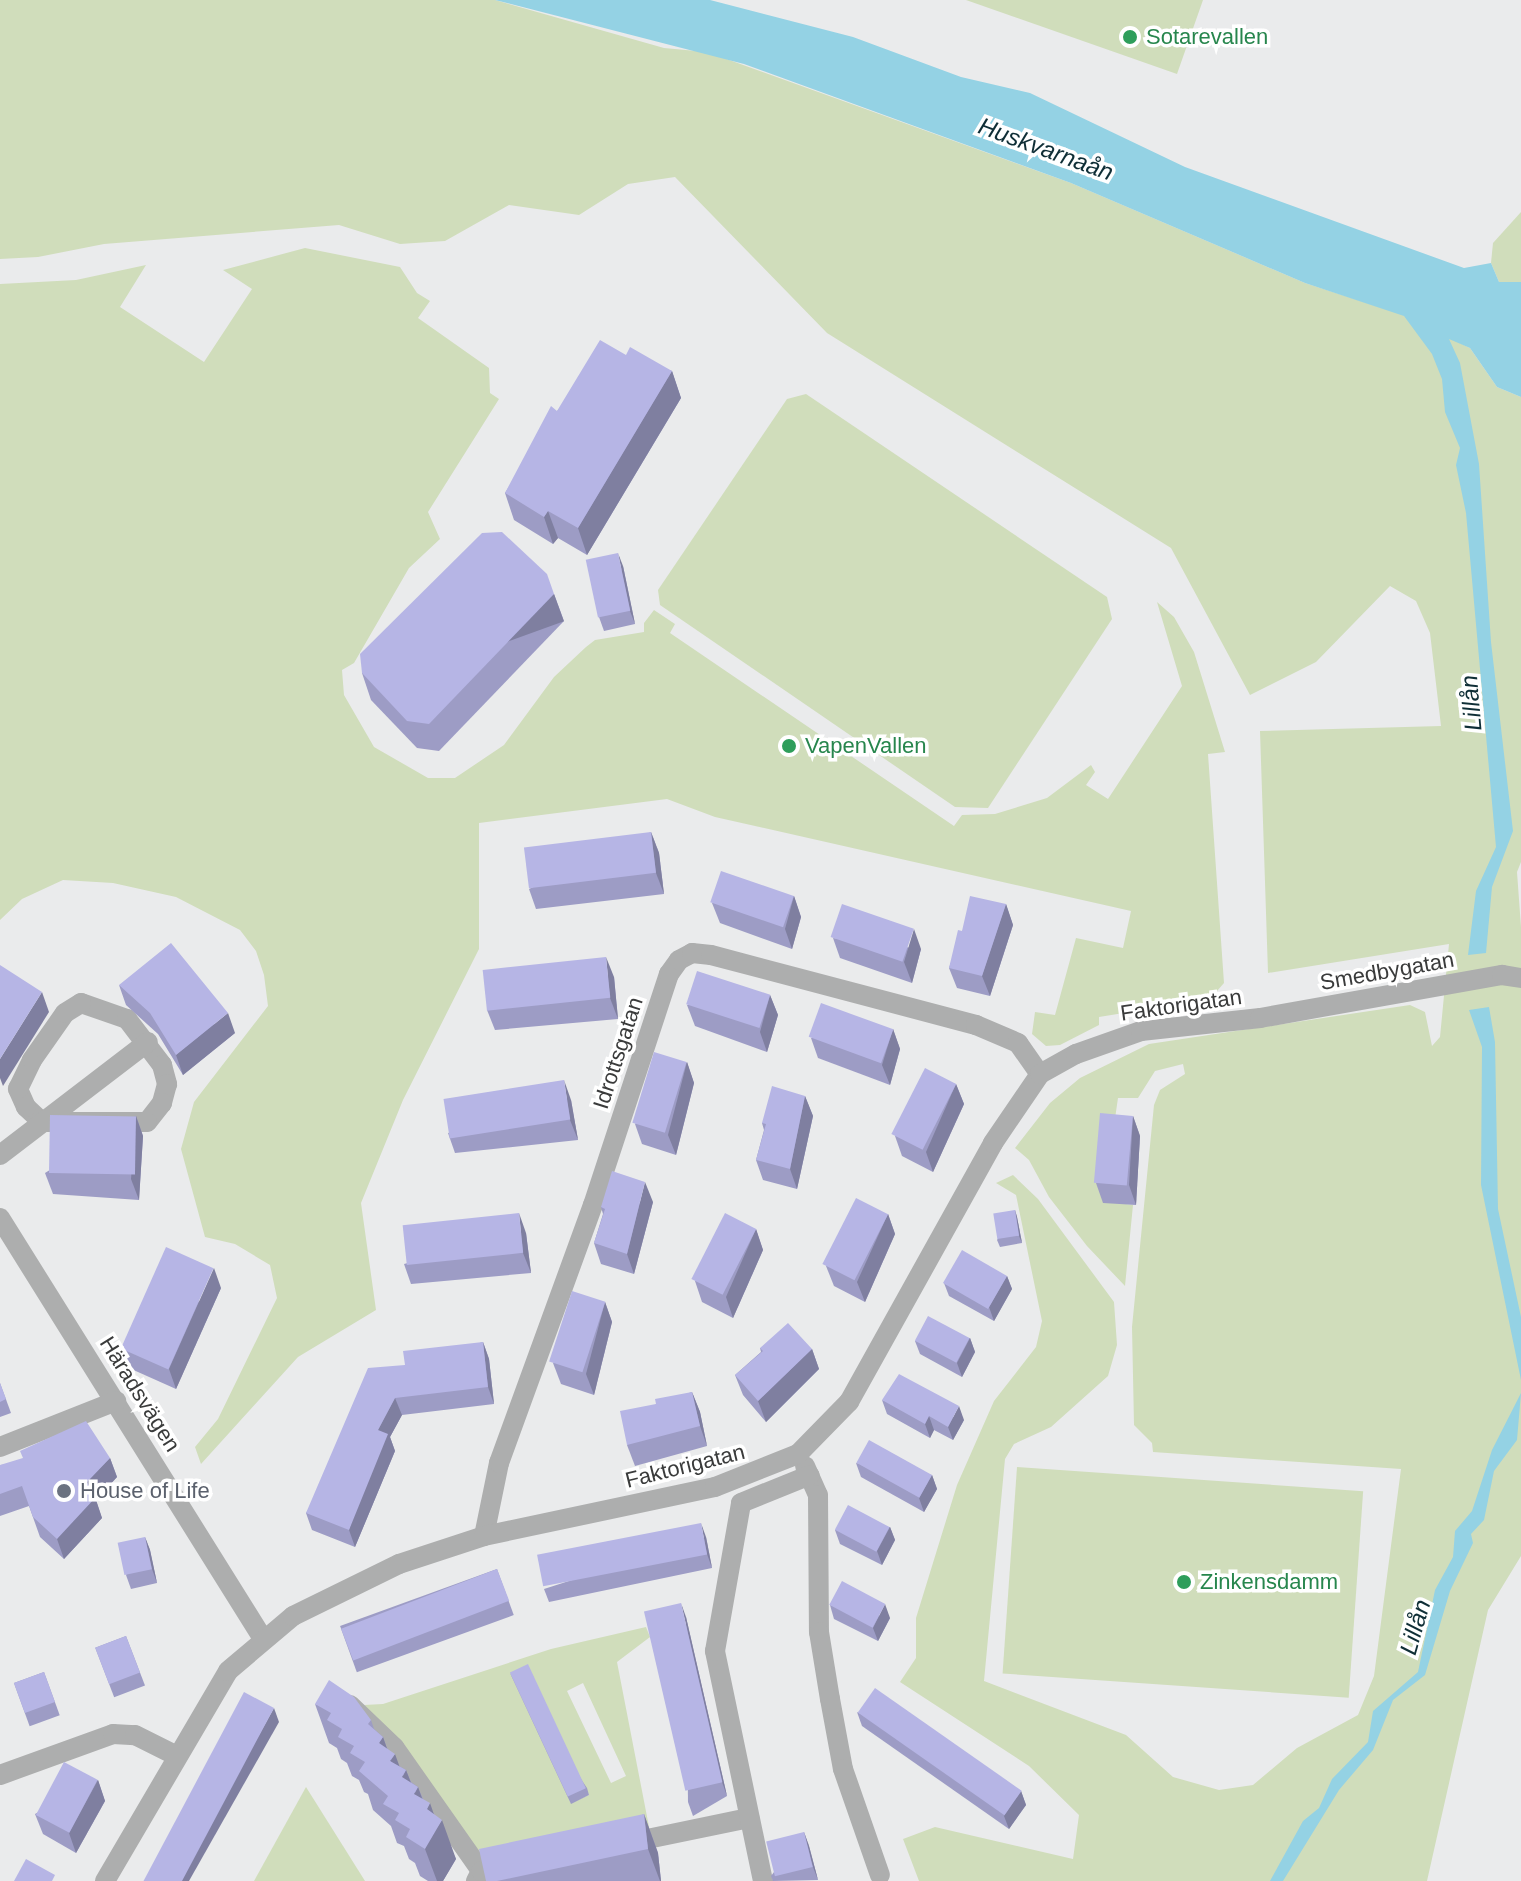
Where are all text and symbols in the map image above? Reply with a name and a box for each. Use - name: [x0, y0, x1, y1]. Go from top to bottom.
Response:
- place label: Sotarevallen: [1146, 24, 1268, 50]
- marker: Sotarevallen: [1121, 28, 1139, 46]
- water label: Huskvarnaån: [975, 111, 1117, 187]
- water label: Lillån: [1454, 674, 1488, 732]
- place label: VapenVallen: [805, 733, 927, 759]
- marker: VapenVallen: [780, 737, 798, 755]
- street label: Smedbygatan: [1318, 946, 1456, 996]
- street label: Faktorigatan: [1119, 983, 1243, 1027]
- street label: Idrottsgatan: [587, 994, 649, 1112]
- street label: Häradsvägen: [94, 1332, 186, 1456]
- street label: Faktorigatan: [622, 1438, 748, 1494]
- place label: House of Life: [80, 1478, 210, 1504]
- marker: House of Life: [55, 1482, 73, 1500]
- place label: Zinkensdamm: [1200, 1569, 1338, 1595]
- marker: Zinkensdamm: [1175, 1573, 1193, 1591]
- water label: Lillån: [1393, 1596, 1437, 1658]

